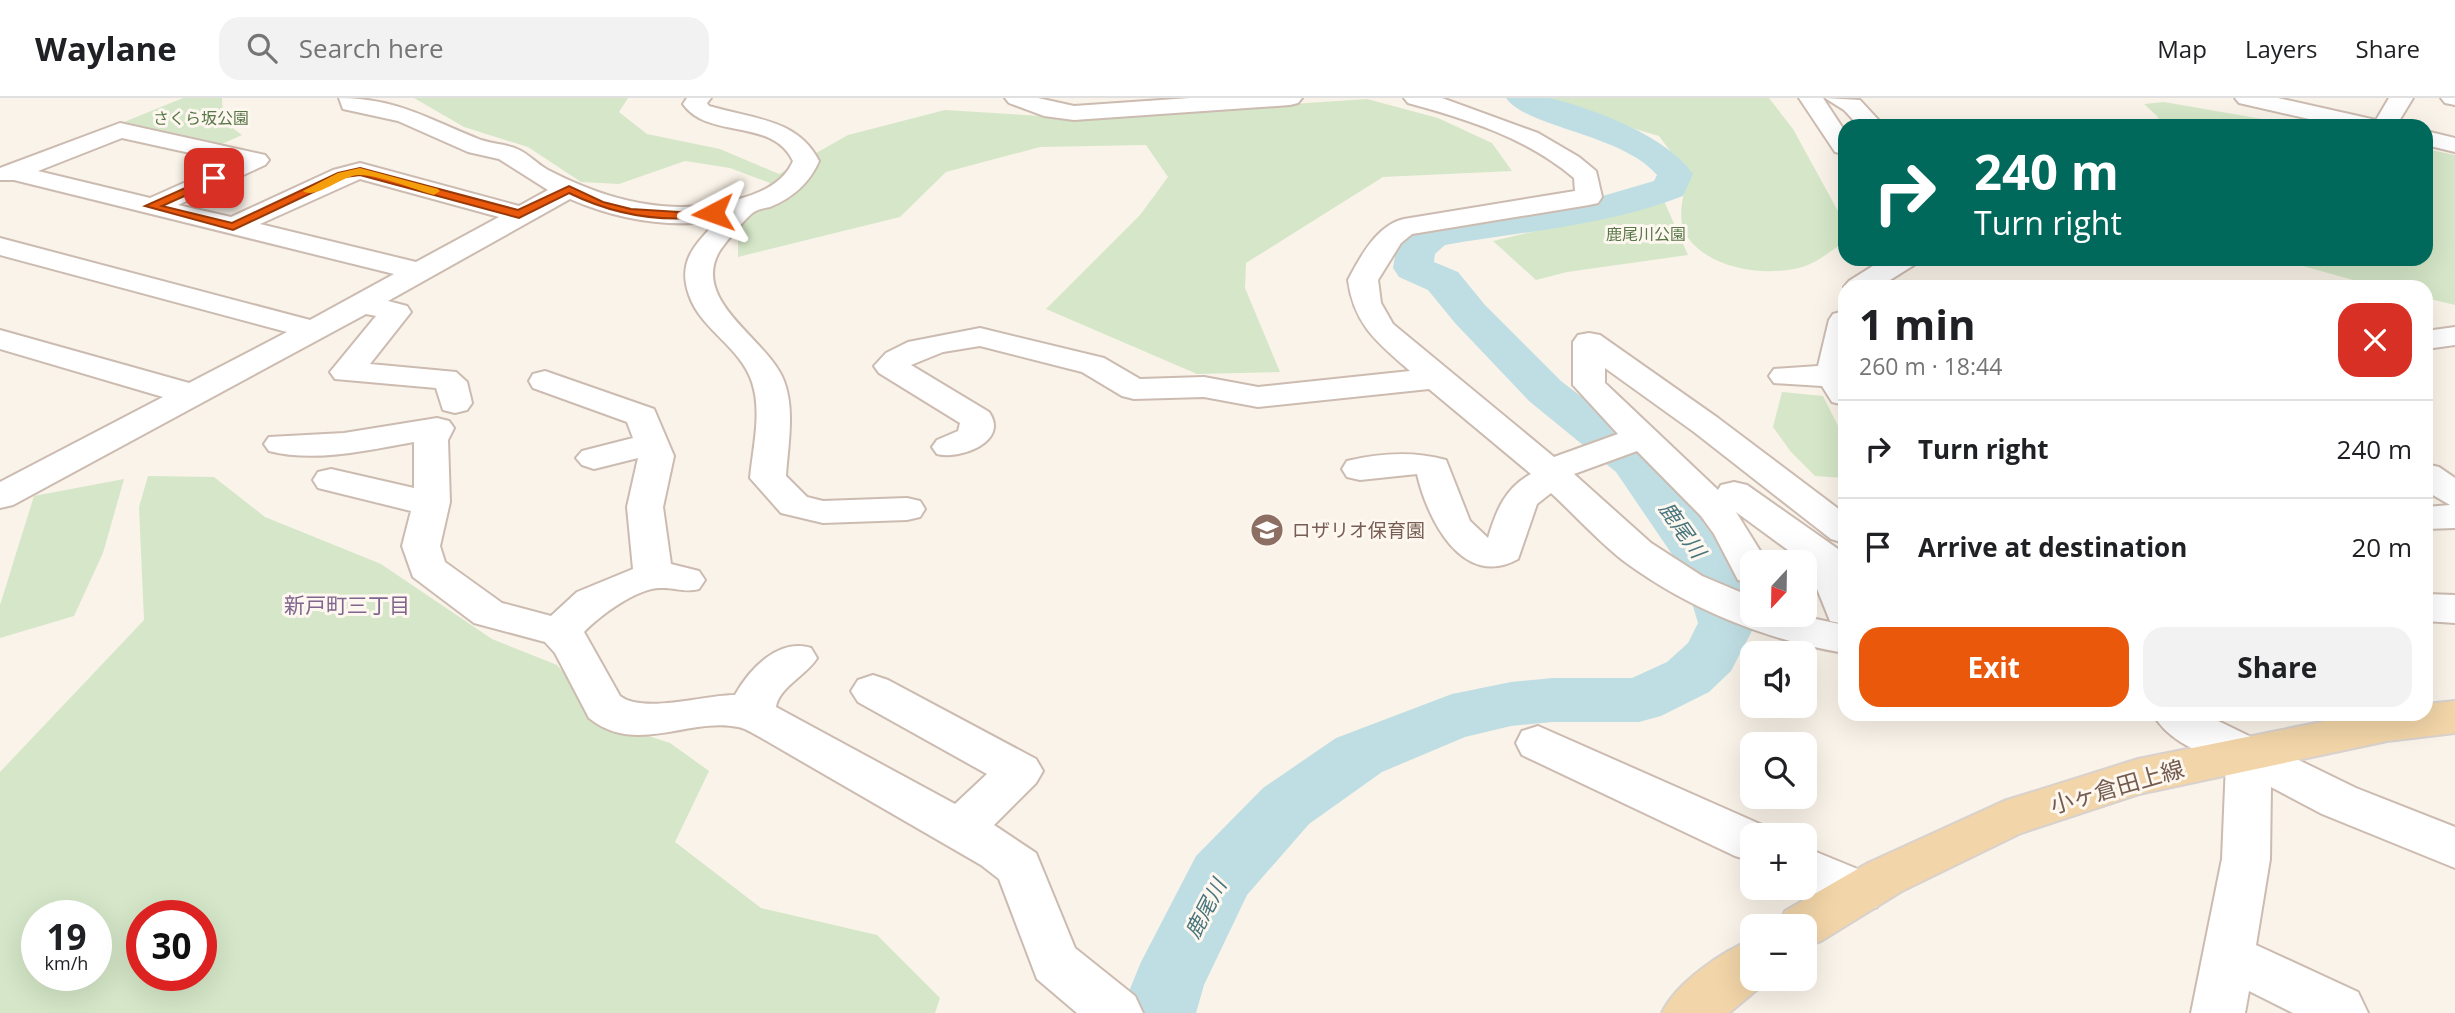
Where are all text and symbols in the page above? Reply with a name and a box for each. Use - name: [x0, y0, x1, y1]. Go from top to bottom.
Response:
- search box: [219, 17, 709, 80]
- text: Waylane: [35, 26, 177, 71]
- icon: search: [243, 29, 281, 67]
- text: Search here: [299, 30, 444, 66]
- text: Map: [2157, 32, 2207, 65]
- text: Layers: [2245, 32, 2318, 65]
- text: Share: [2356, 32, 2420, 65]
- park label: さくら坂公園: [153, 107, 249, 129]
- text: 240 m: [1974, 138, 2119, 204]
- icon: right: [1859, 147, 1950, 238]
- pin: [184, 148, 244, 208]
- icon: arrive: [195, 159, 233, 197]
- position arrow: [676, 176, 750, 250]
- text: Turn right: [1974, 201, 2122, 244]
- park label: 鹿尾川公園: [1606, 223, 1686, 245]
- text: 1 min: [1859, 295, 1976, 352]
- button: close: [2338, 303, 2412, 377]
- text: 260 m · 18:44: [1859, 350, 2002, 382]
- icon: right: [1859, 430, 1897, 468]
- text: Turn right: [1918, 431, 2049, 467]
- text: 240 m: [2337, 431, 2412, 467]
- water label: 鹿尾川: [1653, 496, 1714, 565]
- school or university icon: ロザリオ保育園: [1248, 511, 1286, 549]
- place label: ロザリオ保育園: [1292, 517, 1425, 543]
- icon: arrive: [1859, 528, 1897, 566]
- text: Arrive at destination: [1918, 529, 2187, 565]
- text: 20 m: [2351, 529, 2412, 565]
- north arrow: [1740, 550, 1816, 626]
- map controls: [1740, 550, 1817, 991]
- district label: 新戸町三丁目: [284, 591, 410, 619]
- button: Exit: [1859, 627, 2129, 707]
- button: Share: [2143, 627, 2412, 707]
- button: sound: [1740, 641, 1817, 718]
- button: search: [1740, 732, 1817, 809]
- street label: 小ヶ倉田上線: [2046, 752, 2187, 820]
- button: +: [1740, 823, 1817, 900]
- water label: 鹿尾川: [1178, 872, 1233, 943]
- speed limit sign: 30: [126, 900, 217, 991]
- text: 19: [46, 913, 87, 960]
- button: −: [1740, 914, 1817, 991]
- text: km/h: [45, 951, 88, 975]

